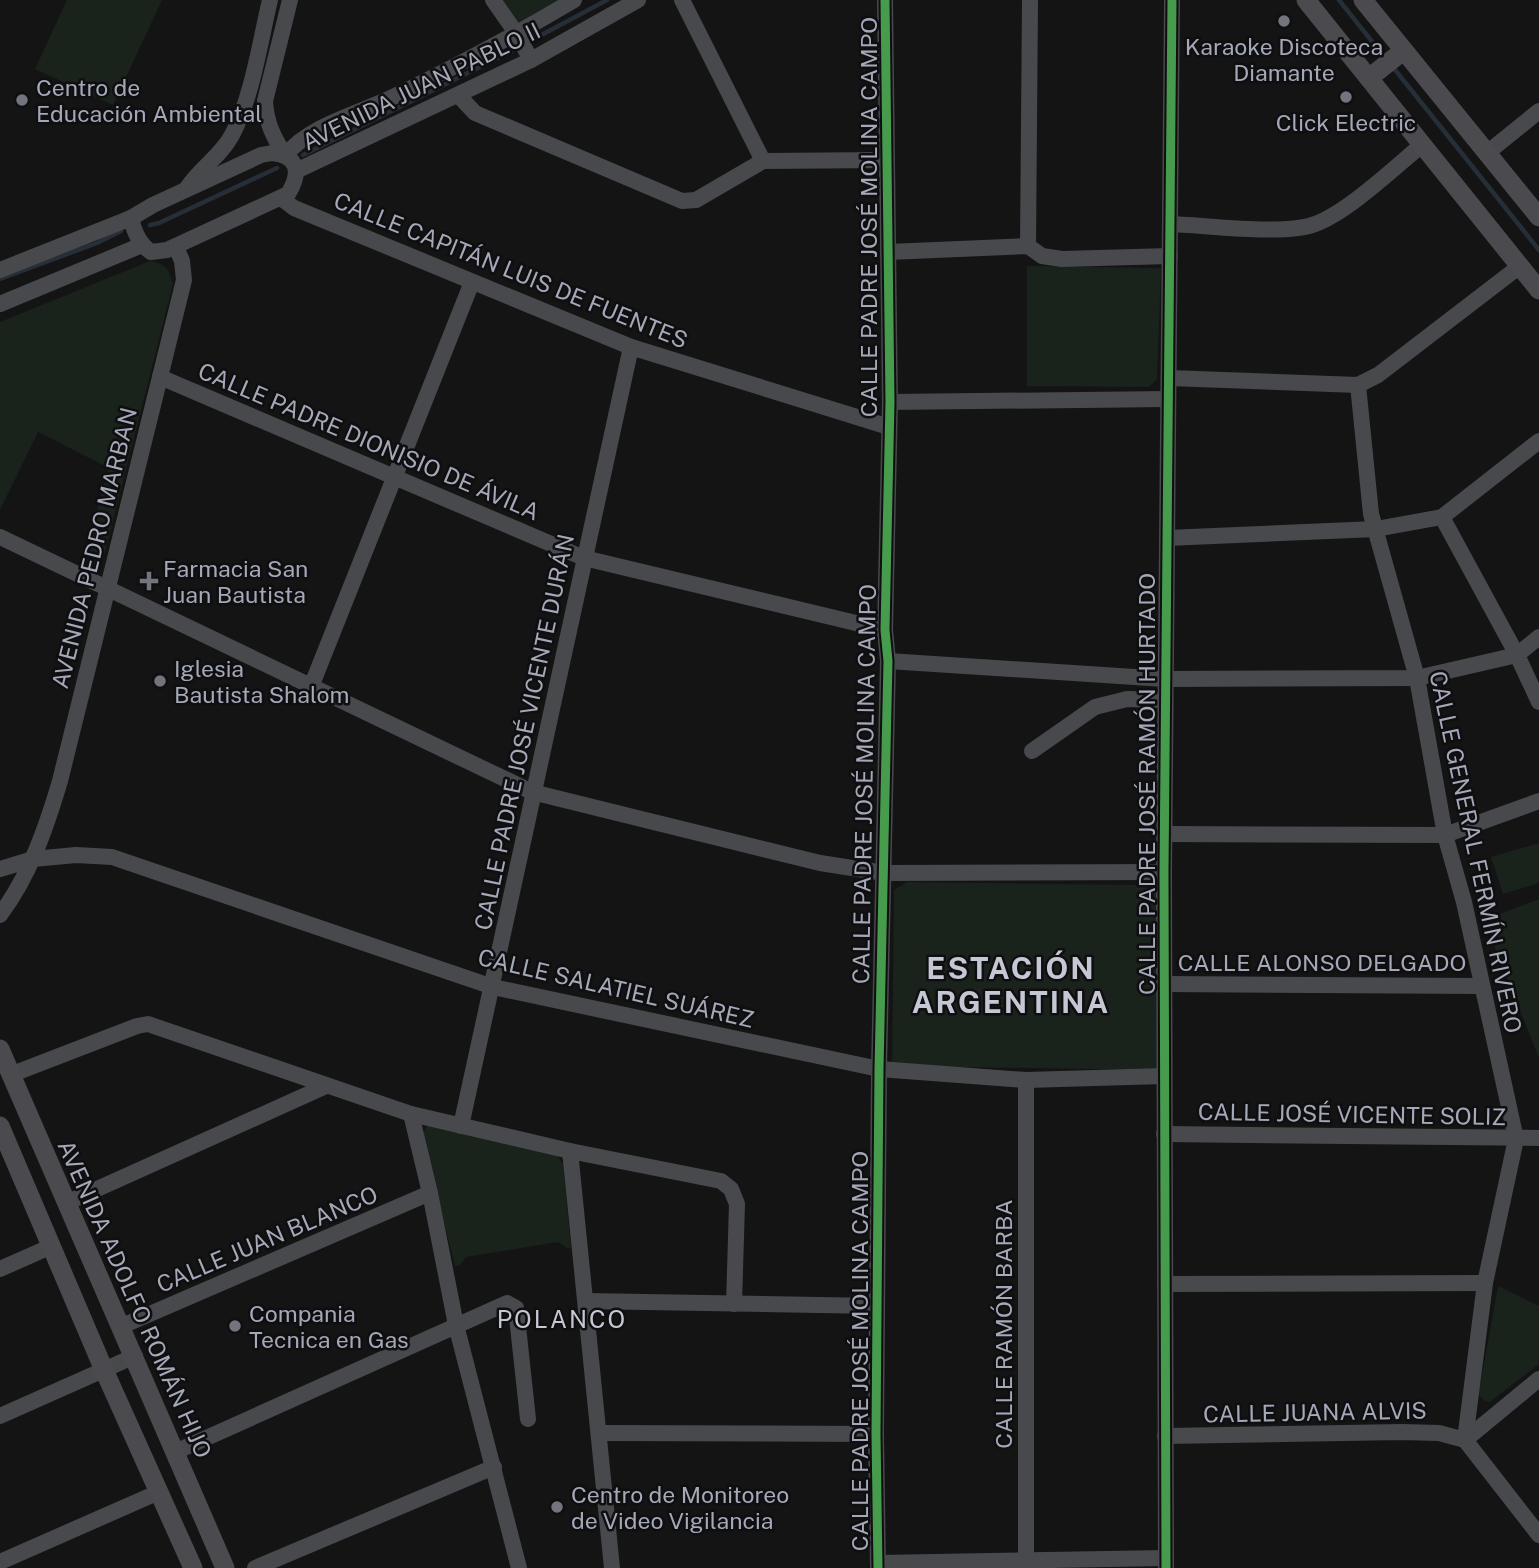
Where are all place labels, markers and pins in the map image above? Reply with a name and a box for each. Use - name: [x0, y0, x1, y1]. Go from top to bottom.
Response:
- marker: Karaoke Discoteca Diamante: [1276, 13, 1292, 29]
- place label: Karaoke Discoteca Diamante: [1185, 33, 1383, 86]
- place label: Centro de Educación Ambiental: [36, 74, 262, 127]
- marker: Click Electric: [1338, 89, 1354, 105]
- marker: Centro de Educación Ambiental: [14, 92, 30, 108]
- place label: Click Electric: [1276, 109, 1416, 136]
- place label: Farmacia San Juan Bautista: [163, 555, 308, 608]
- marker: Farmacia San Juan Bautista: [141, 573, 157, 589]
- place label: Iglesia Bautista Shalom: [174, 655, 349, 708]
- marker: Iglesia Bautista Shalom: [152, 673, 168, 689]
- place label: Compania Tecnica en Gas: [249, 1300, 409, 1353]
- marker: Compania Tecnica en Gas: [227, 1318, 243, 1334]
- place label: Centro de Monitoreo de Video Vigilancia: [571, 1481, 789, 1534]
- marker: Centro de Monitoreo de Video Vigilancia: [549, 1499, 565, 1515]

